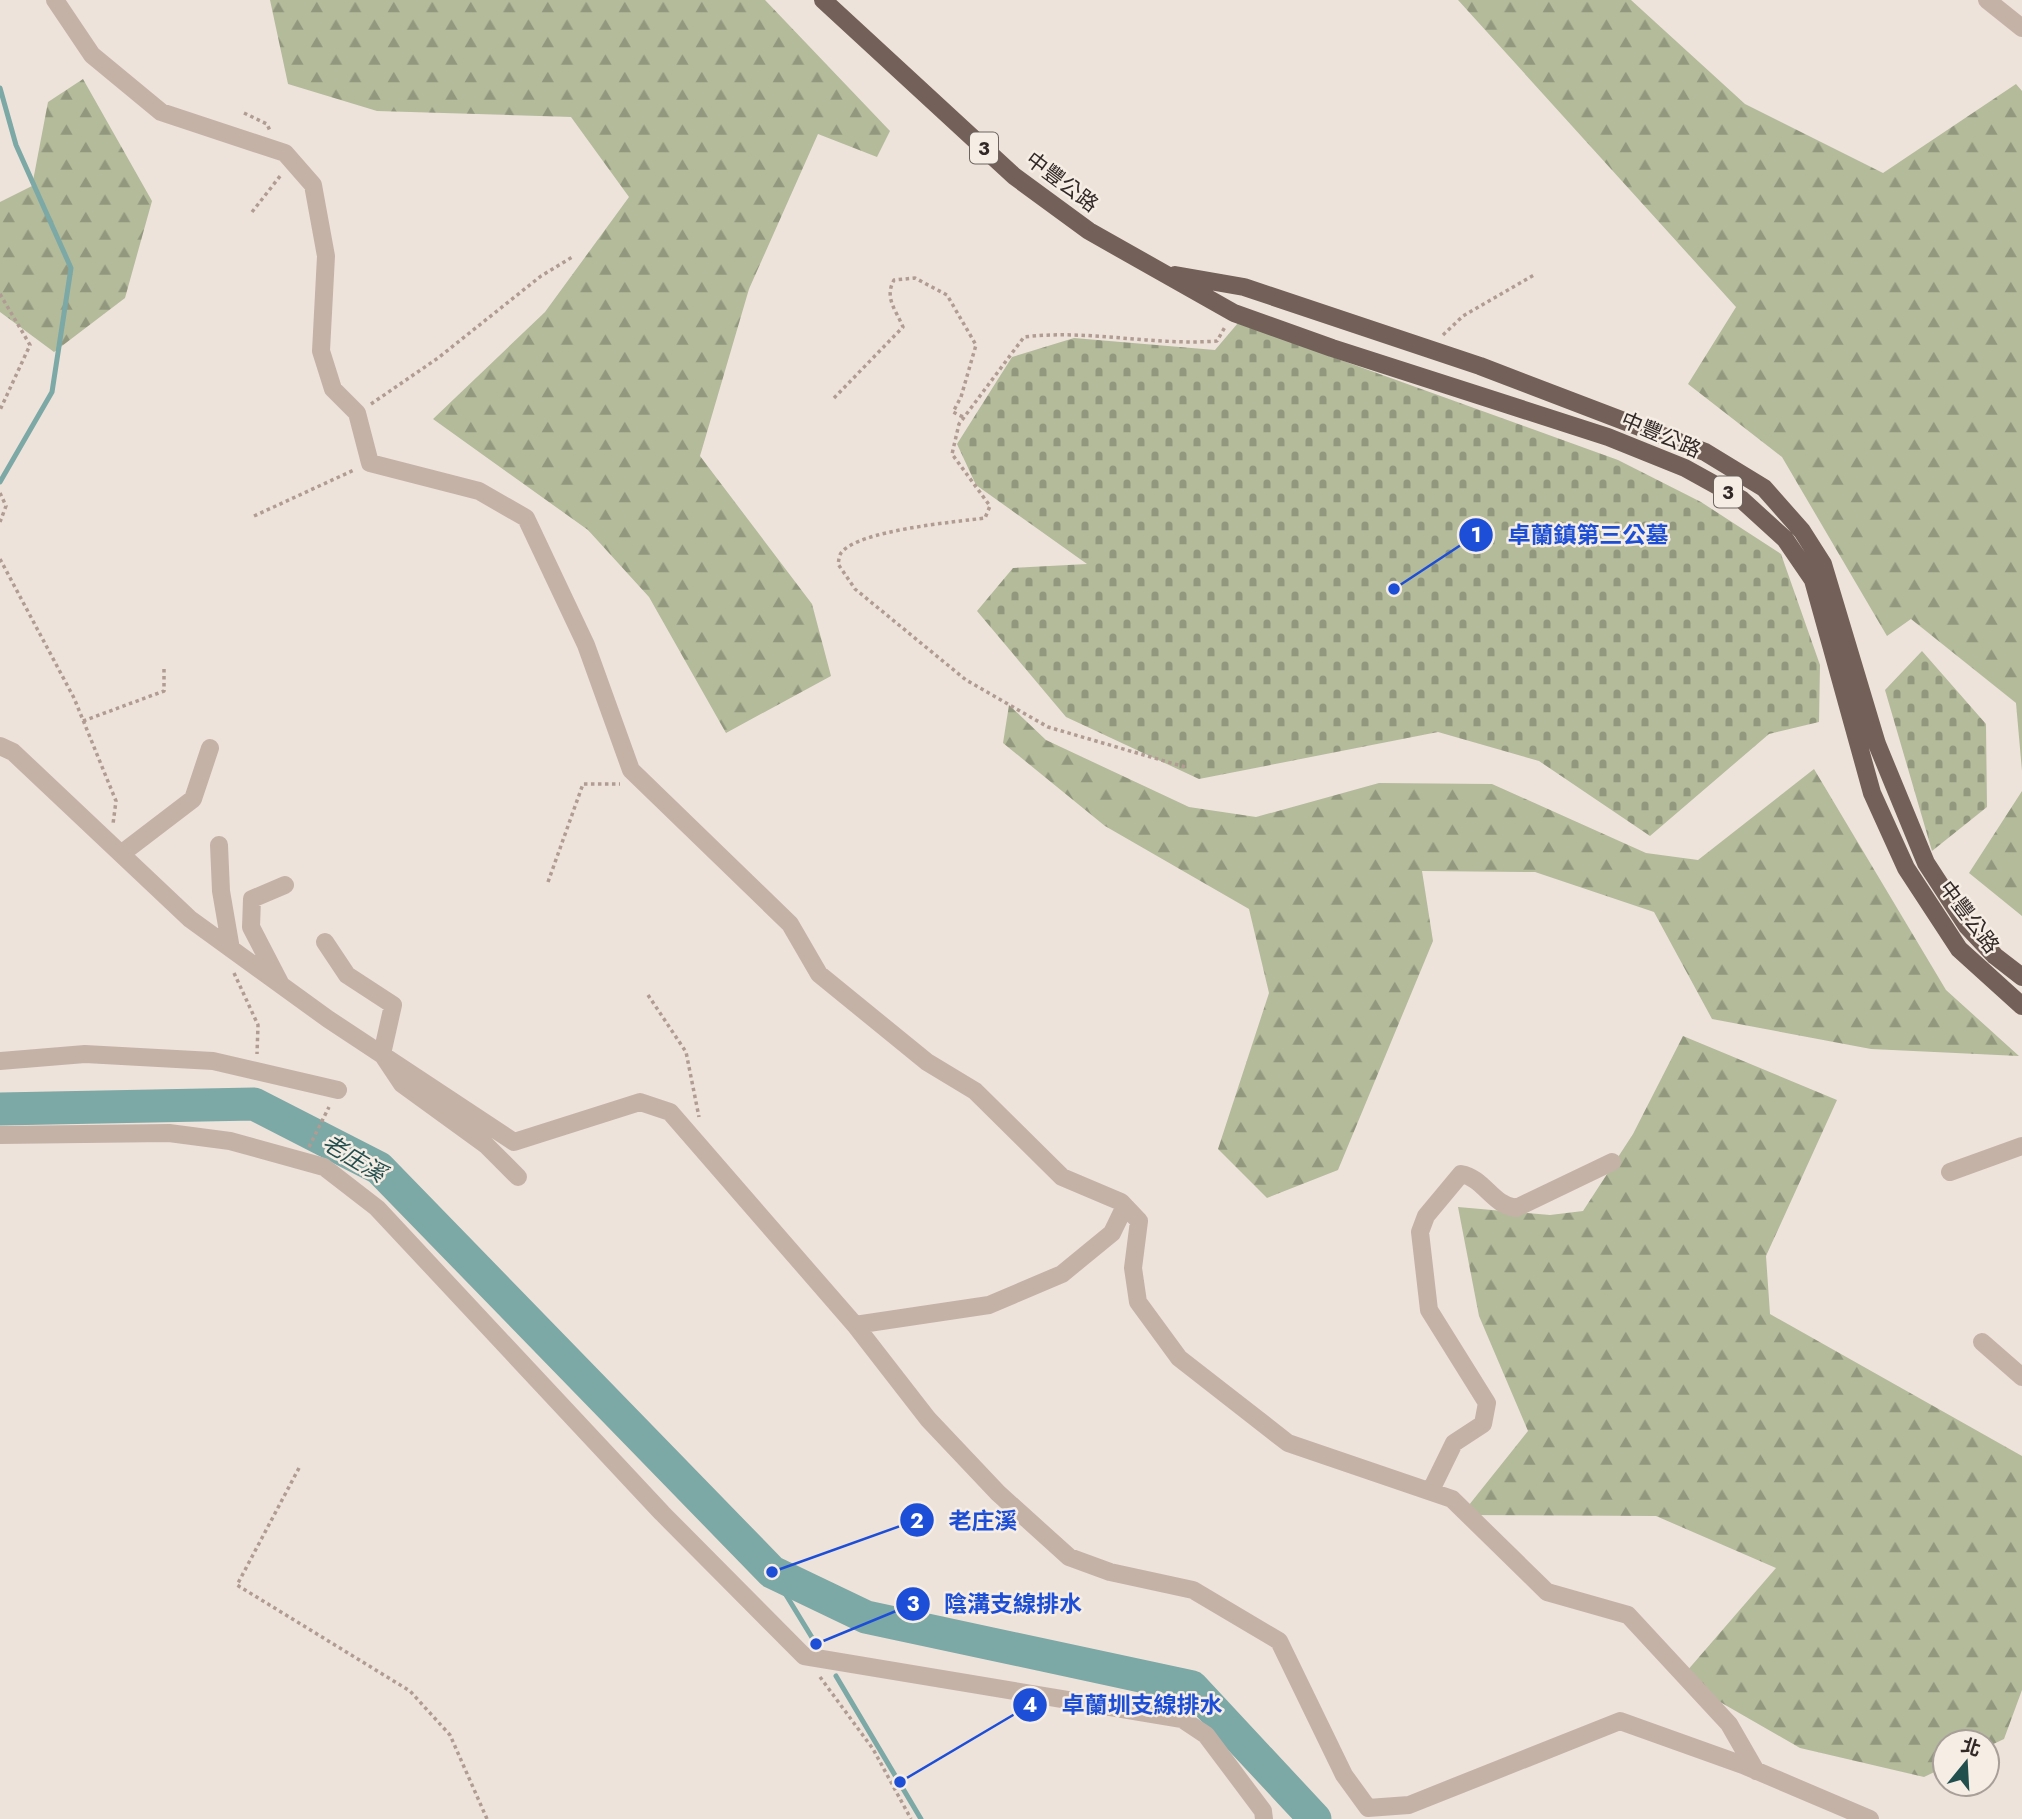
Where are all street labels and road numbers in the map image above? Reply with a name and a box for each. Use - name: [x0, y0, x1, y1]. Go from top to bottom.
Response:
- road number: 3: [970, 132, 998, 164]
- street label: 中豐公路: [1019, 145, 1105, 219]
- street label: 中豐公路: [1616, 405, 1706, 465]
- road number: 3: [1714, 477, 1742, 508]
- street label: 中豐公路: [1932, 874, 2006, 960]

